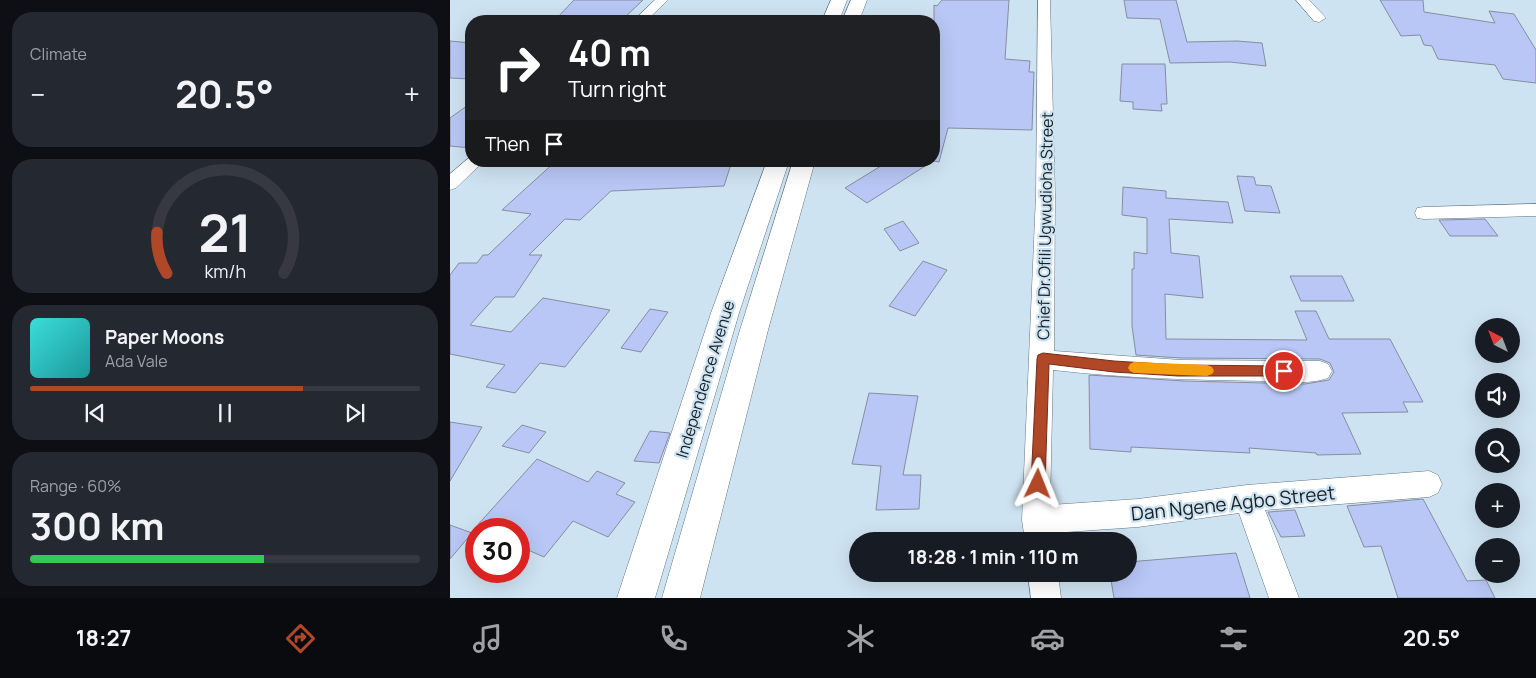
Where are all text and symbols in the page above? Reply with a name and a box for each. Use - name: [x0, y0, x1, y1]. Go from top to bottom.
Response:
- text: 40 m: [568, 29, 651, 77]
- icon: right: [485, 35, 550, 100]
- text: Climate: [30, 43, 87, 65]
- text: 20.5°: [175, 67, 274, 119]
- text: Turn right: [568, 74, 666, 104]
- text: −: [30, 75, 45, 113]
- text: +: [404, 75, 420, 113]
- street label: Chief Dr.Ofili Ugwudioha Street: [1032, 112, 1058, 340]
- icon: arrive: [540, 130, 568, 158]
- text: Then: [485, 131, 530, 157]
- text: 21: [198, 197, 252, 268]
- text: km/h: [204, 259, 246, 283]
- street label: Independence Avenue: [671, 297, 739, 461]
- north arrow: [1475, 318, 1520, 362]
- map controls: [1475, 318, 1520, 583]
- text: Paper Moons: [105, 324, 224, 350]
- text: Ada Vale: [105, 350, 168, 372]
- pin: [1263, 350, 1305, 392]
- icon: arrive: [1270, 357, 1298, 385]
- button: sound: [1475, 373, 1520, 418]
- icon: previous: [81, 399, 109, 427]
- icon: pause: [211, 399, 239, 427]
- icon: next: [341, 399, 369, 427]
- button: search: [1475, 428, 1520, 473]
- position arrow: [1011, 457, 1063, 509]
- text: Range · 60%: [30, 475, 121, 497]
- street label: Dan Ngene Agbo Street: [1130, 479, 1336, 527]
- button: +: [1475, 483, 1520, 528]
- text: 300 km: [30, 499, 164, 551]
- speed limit sign: 30: [465, 518, 530, 583]
- button: −: [1475, 538, 1520, 583]
- text: 18:28 · 1 min · 110 m: [907, 544, 1079, 570]
- icon: directions: [283, 621, 318, 656]
- icon: music: [470, 621, 505, 656]
- icon: phone: [656, 621, 691, 656]
- icon: climate: [843, 621, 878, 656]
- icon: car: [1030, 621, 1065, 656]
- icon: filters: [1216, 621, 1251, 656]
- text: 18:27: [76, 623, 131, 653]
- text: 20.5°: [1403, 623, 1460, 653]

